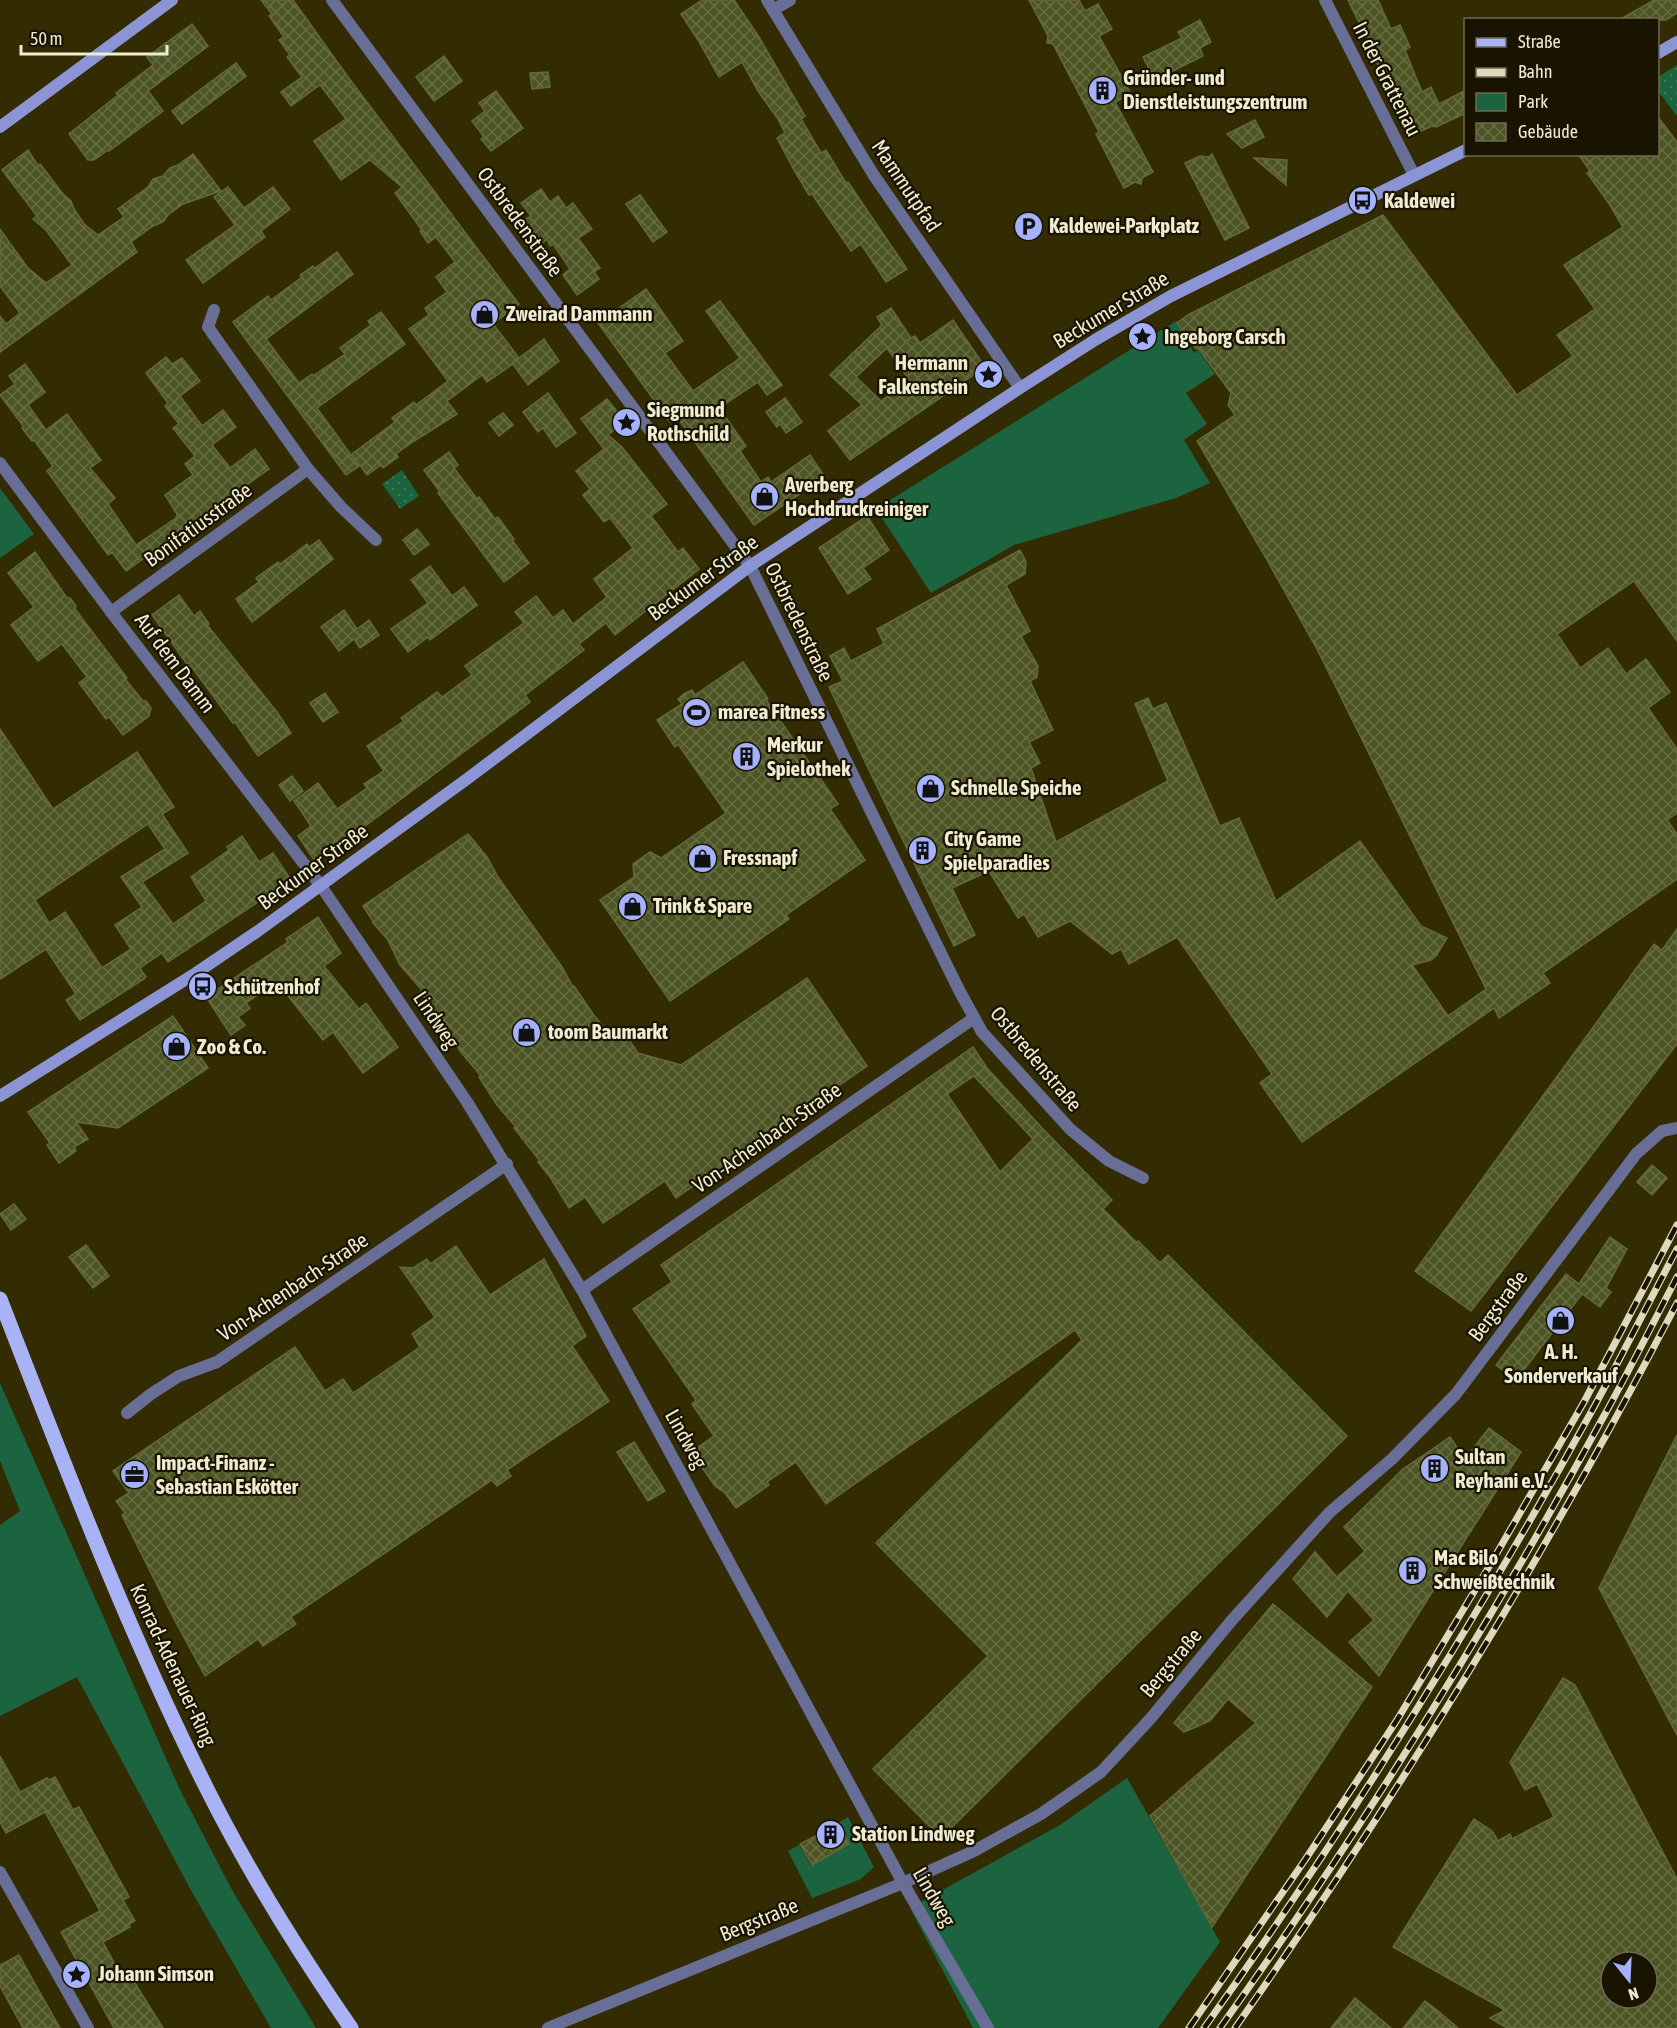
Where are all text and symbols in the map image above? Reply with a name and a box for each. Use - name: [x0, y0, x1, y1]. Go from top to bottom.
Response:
- street label: In der Grattenau: [1349, 17, 1427, 140]
- scale bar: [21, 18, 166, 56]
- legend: [1464, 18, 1659, 156]
- text: 50 m: [30, 28, 62, 49]
- text: Straße: [1518, 31, 1561, 52]
- text: Bahn: [1518, 61, 1552, 82]
- place label: Gründer- und Dienstleistungszentrum: [1123, 65, 1307, 113]
- building icon: Gründer- und Dienstleistungszentrum: [1086, 74, 1118, 106]
- text: Park: [1518, 91, 1548, 112]
- text: Gebäude: [1518, 121, 1578, 142]
- street label: Mammutpfad: [867, 135, 946, 236]
- street label: Ostbredenstraße: [473, 162, 569, 281]
- bus stop icon: Kaldewei: [1347, 185, 1379, 217]
- place label: Kaldewei: [1384, 188, 1455, 212]
- parking icon: Kaldewei-Parkplatz: [1012, 210, 1044, 242]
- place label: Kaldewei-Parkplatz: [1049, 213, 1200, 237]
- street label: Beckumer Straße: [1049, 265, 1172, 353]
- shop icon: Zweirad Dammann: [469, 298, 501, 330]
- place label: Zweirad Dammann: [506, 301, 652, 325]
- place icon: Ingeborg Carsch: [1127, 321, 1159, 353]
- place label: Ingeborg Carsch: [1164, 324, 1286, 348]
- place label: Hermann Falkenstein: [878, 350, 968, 398]
- place icon: Hermann Falkenstein: [973, 359, 1005, 391]
- place label: Siegmund Rothschild: [647, 397, 729, 445]
- place icon: Siegmund Rothschild: [610, 406, 642, 438]
- place label: Averberg Hochdruckreiniger: [784, 472, 929, 520]
- street label: Bonifatiusstraße: [139, 477, 256, 571]
- shop icon: Averberg Hochdruckreiniger: [748, 481, 780, 513]
- street label: Beckumer Straße: [643, 529, 762, 625]
- street label: Ostbredenstraße: [761, 558, 839, 685]
- street label: Auf dem Damm: [131, 608, 221, 717]
- sports icon: marea Fitness: [681, 696, 713, 728]
- place label: marea Fitness: [718, 699, 826, 723]
- place label: Merkur Spielothek: [767, 732, 851, 780]
- building icon: Merkur Spielothek: [730, 741, 762, 773]
- shop icon: Schnelle Speiche: [914, 772, 946, 804]
- place label: Schnelle Speiche: [951, 775, 1081, 799]
- street label: Beckumer Straße: [253, 818, 372, 914]
- place label: City Game Spielparadies: [944, 826, 1050, 874]
- building icon: City Game Spielparadies: [907, 835, 939, 867]
- shop icon: Fressnapf: [686, 842, 718, 874]
- place label: Fressnapf: [723, 845, 798, 869]
- shop icon: Trink & Spare: [616, 890, 648, 922]
- place label: Trink & Spare: [653, 893, 752, 917]
- bus stop icon: Schützenhof: [187, 971, 219, 1003]
- place label: Schützenhof: [224, 974, 320, 998]
- street label: Lindweg: [409, 986, 465, 1053]
- street label: Ostbredenstraße: [986, 1001, 1088, 1116]
- shop icon: toom Baumarkt: [511, 1016, 543, 1048]
- place label: toom Baumarkt: [547, 1019, 668, 1043]
- shop icon: Zoo & Co.: [160, 1031, 192, 1063]
- place label: Zoo & Co.: [197, 1034, 266, 1058]
- street label: Von-Achenbach-Straße: [688, 1077, 845, 1197]
- street label: Von-Achenbach-Straße: [213, 1227, 372, 1345]
- street label: Bergstraße: [1463, 1265, 1532, 1346]
- shop icon: A. H. Sonderverkauf: [1545, 1305, 1577, 1337]
- place label: A. H. Sonderverkauf: [1504, 1339, 1618, 1387]
- street label: Lindweg: [661, 1405, 713, 1472]
- place label: Sultan Reyhani e.V.: [1455, 1444, 1548, 1492]
- place label: Impact-Finanz - Sebastian Eskötter: [156, 1450, 299, 1498]
- building icon: Sultan Reyhani e.V.: [1418, 1453, 1450, 1485]
- office icon: Impact-Finanz - Sebastian Eskötter: [119, 1459, 151, 1491]
- place label: Mac Bilo Schweißtechnik: [1434, 1545, 1556, 1593]
- building icon: Mac Bilo Schweißtechnik: [1397, 1554, 1429, 1586]
- street label: Konrad-Adenauer-Ring: [126, 1580, 222, 1749]
- street label: Bergstraße: [1135, 1623, 1206, 1702]
- building icon: Station Lindweg: [815, 1818, 847, 1850]
- place label: Station Lindweg: [852, 1821, 975, 1845]
- street label: Lindweg: [908, 1863, 961, 1930]
- street label: Bergstraße: [716, 1892, 801, 1946]
- north arrow: [1599, 1950, 1659, 2010]
- place icon: Johann Simson: [61, 1958, 93, 1990]
- place label: Johann Simson: [97, 1961, 214, 1985]
- text: N: [1626, 1984, 1641, 2004]

